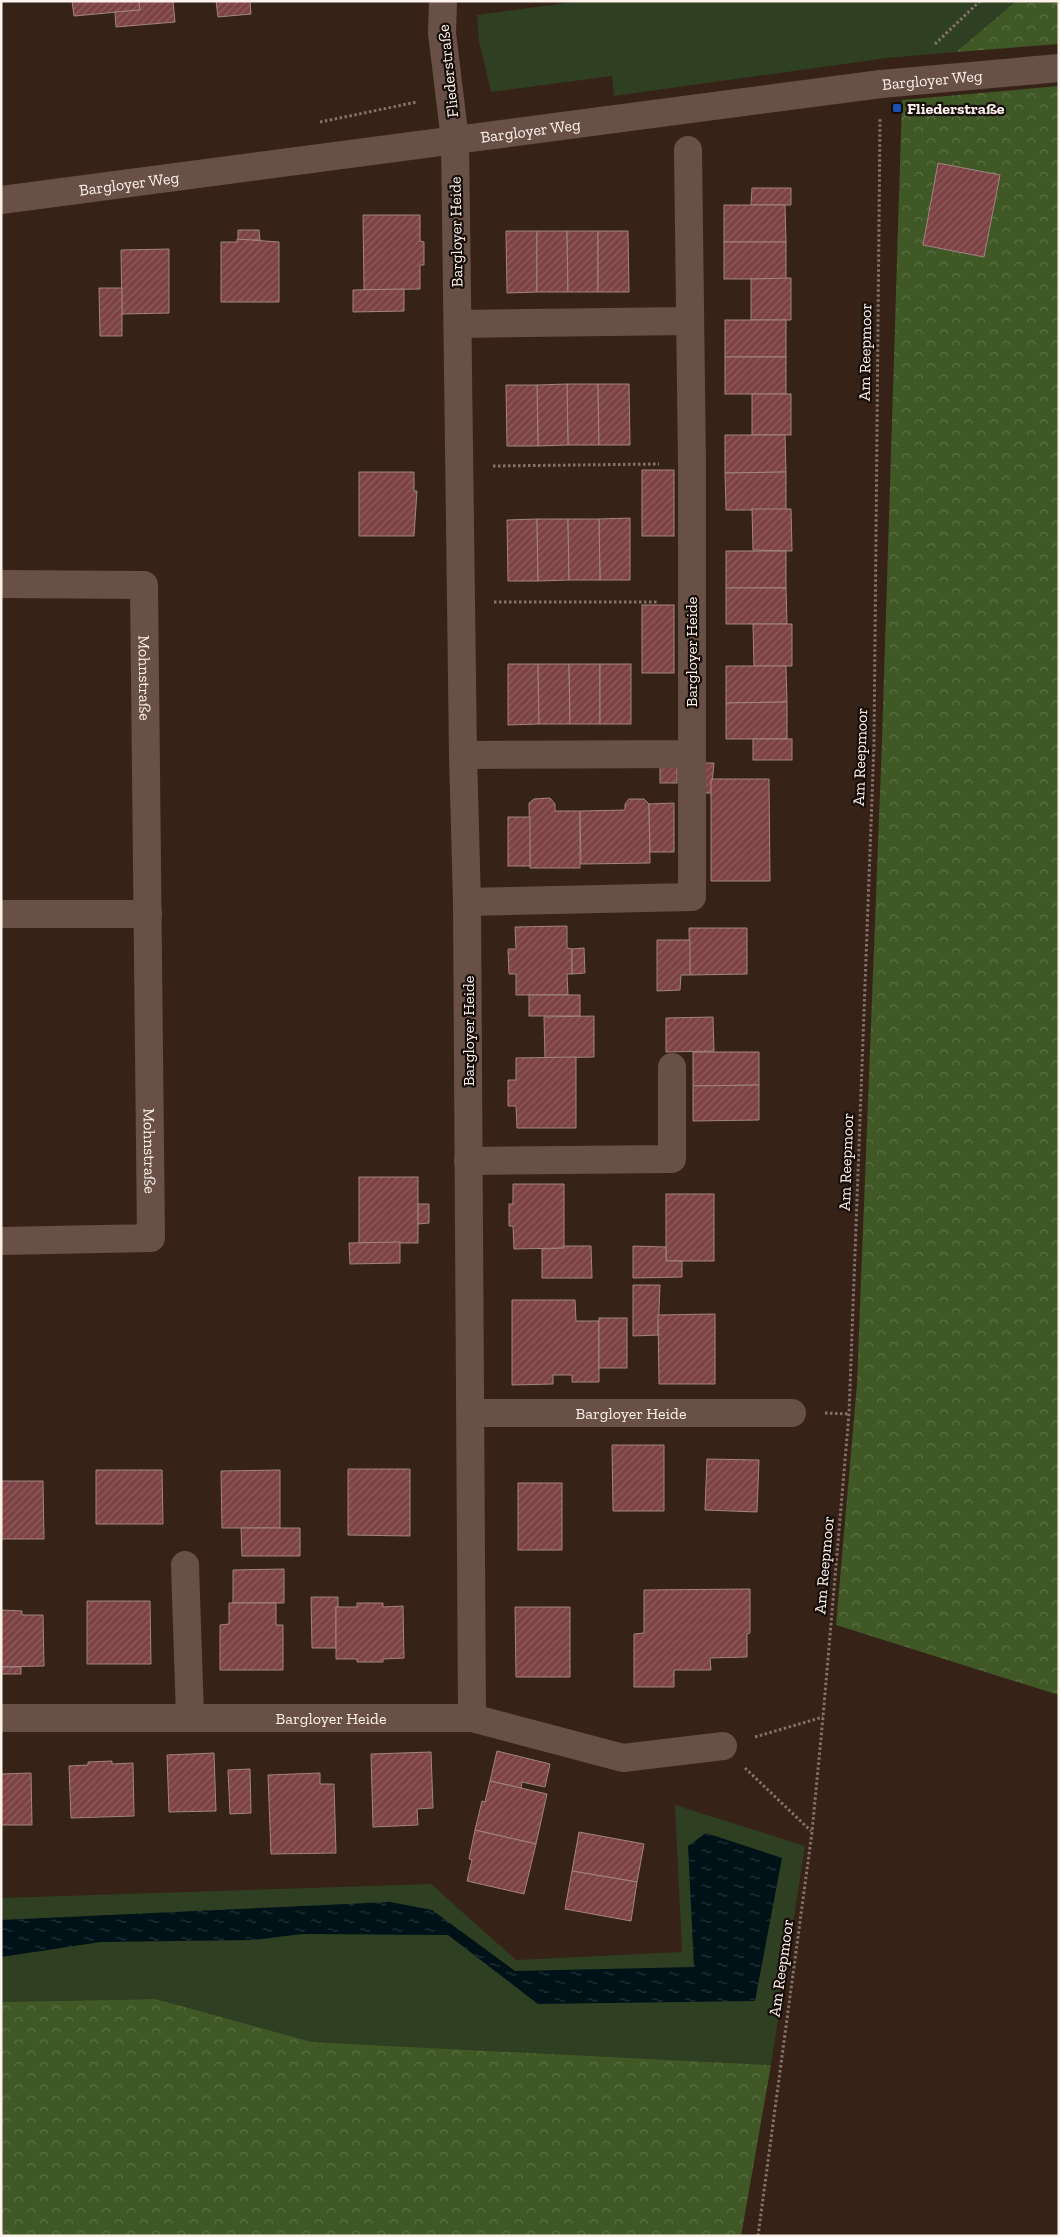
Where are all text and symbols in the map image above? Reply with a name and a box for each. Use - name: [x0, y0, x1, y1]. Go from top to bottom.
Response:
- street label: Fliederstraße: [434, 23, 462, 119]
- street label: Bargloyer Weg: [881, 65, 983, 93]
- place label: Fliederstraße: [907, 99, 1005, 118]
- marker: Fliederstraße: [891, 102, 903, 114]
- street label: Bargloyer Weg: [479, 114, 582, 146]
- street label: Bargloyer Weg: [78, 167, 180, 199]
- street label: Bargloyer Heide: [446, 176, 466, 288]
- street label: Am Reepmoor: [855, 302, 875, 401]
- street label: Bargloyer Heide: [682, 597, 701, 707]
- street label: Mohnstraße: [135, 635, 155, 721]
- street label: Am Reepmoor: [849, 707, 871, 806]
- street label: Bargloyer Heide: [459, 976, 478, 1086]
- street label: Mohnstraße: [140, 1108, 160, 1194]
- street label: Am Reepmoor: [835, 1112, 857, 1211]
- street label: Bargloyer Heide: [576, 1404, 686, 1423]
- street label: Am Reepmoor: [810, 1515, 838, 1615]
- street label: Bargloyer Heide: [276, 1709, 386, 1728]
- street label: Am Reepmoor: [765, 1918, 797, 2018]

